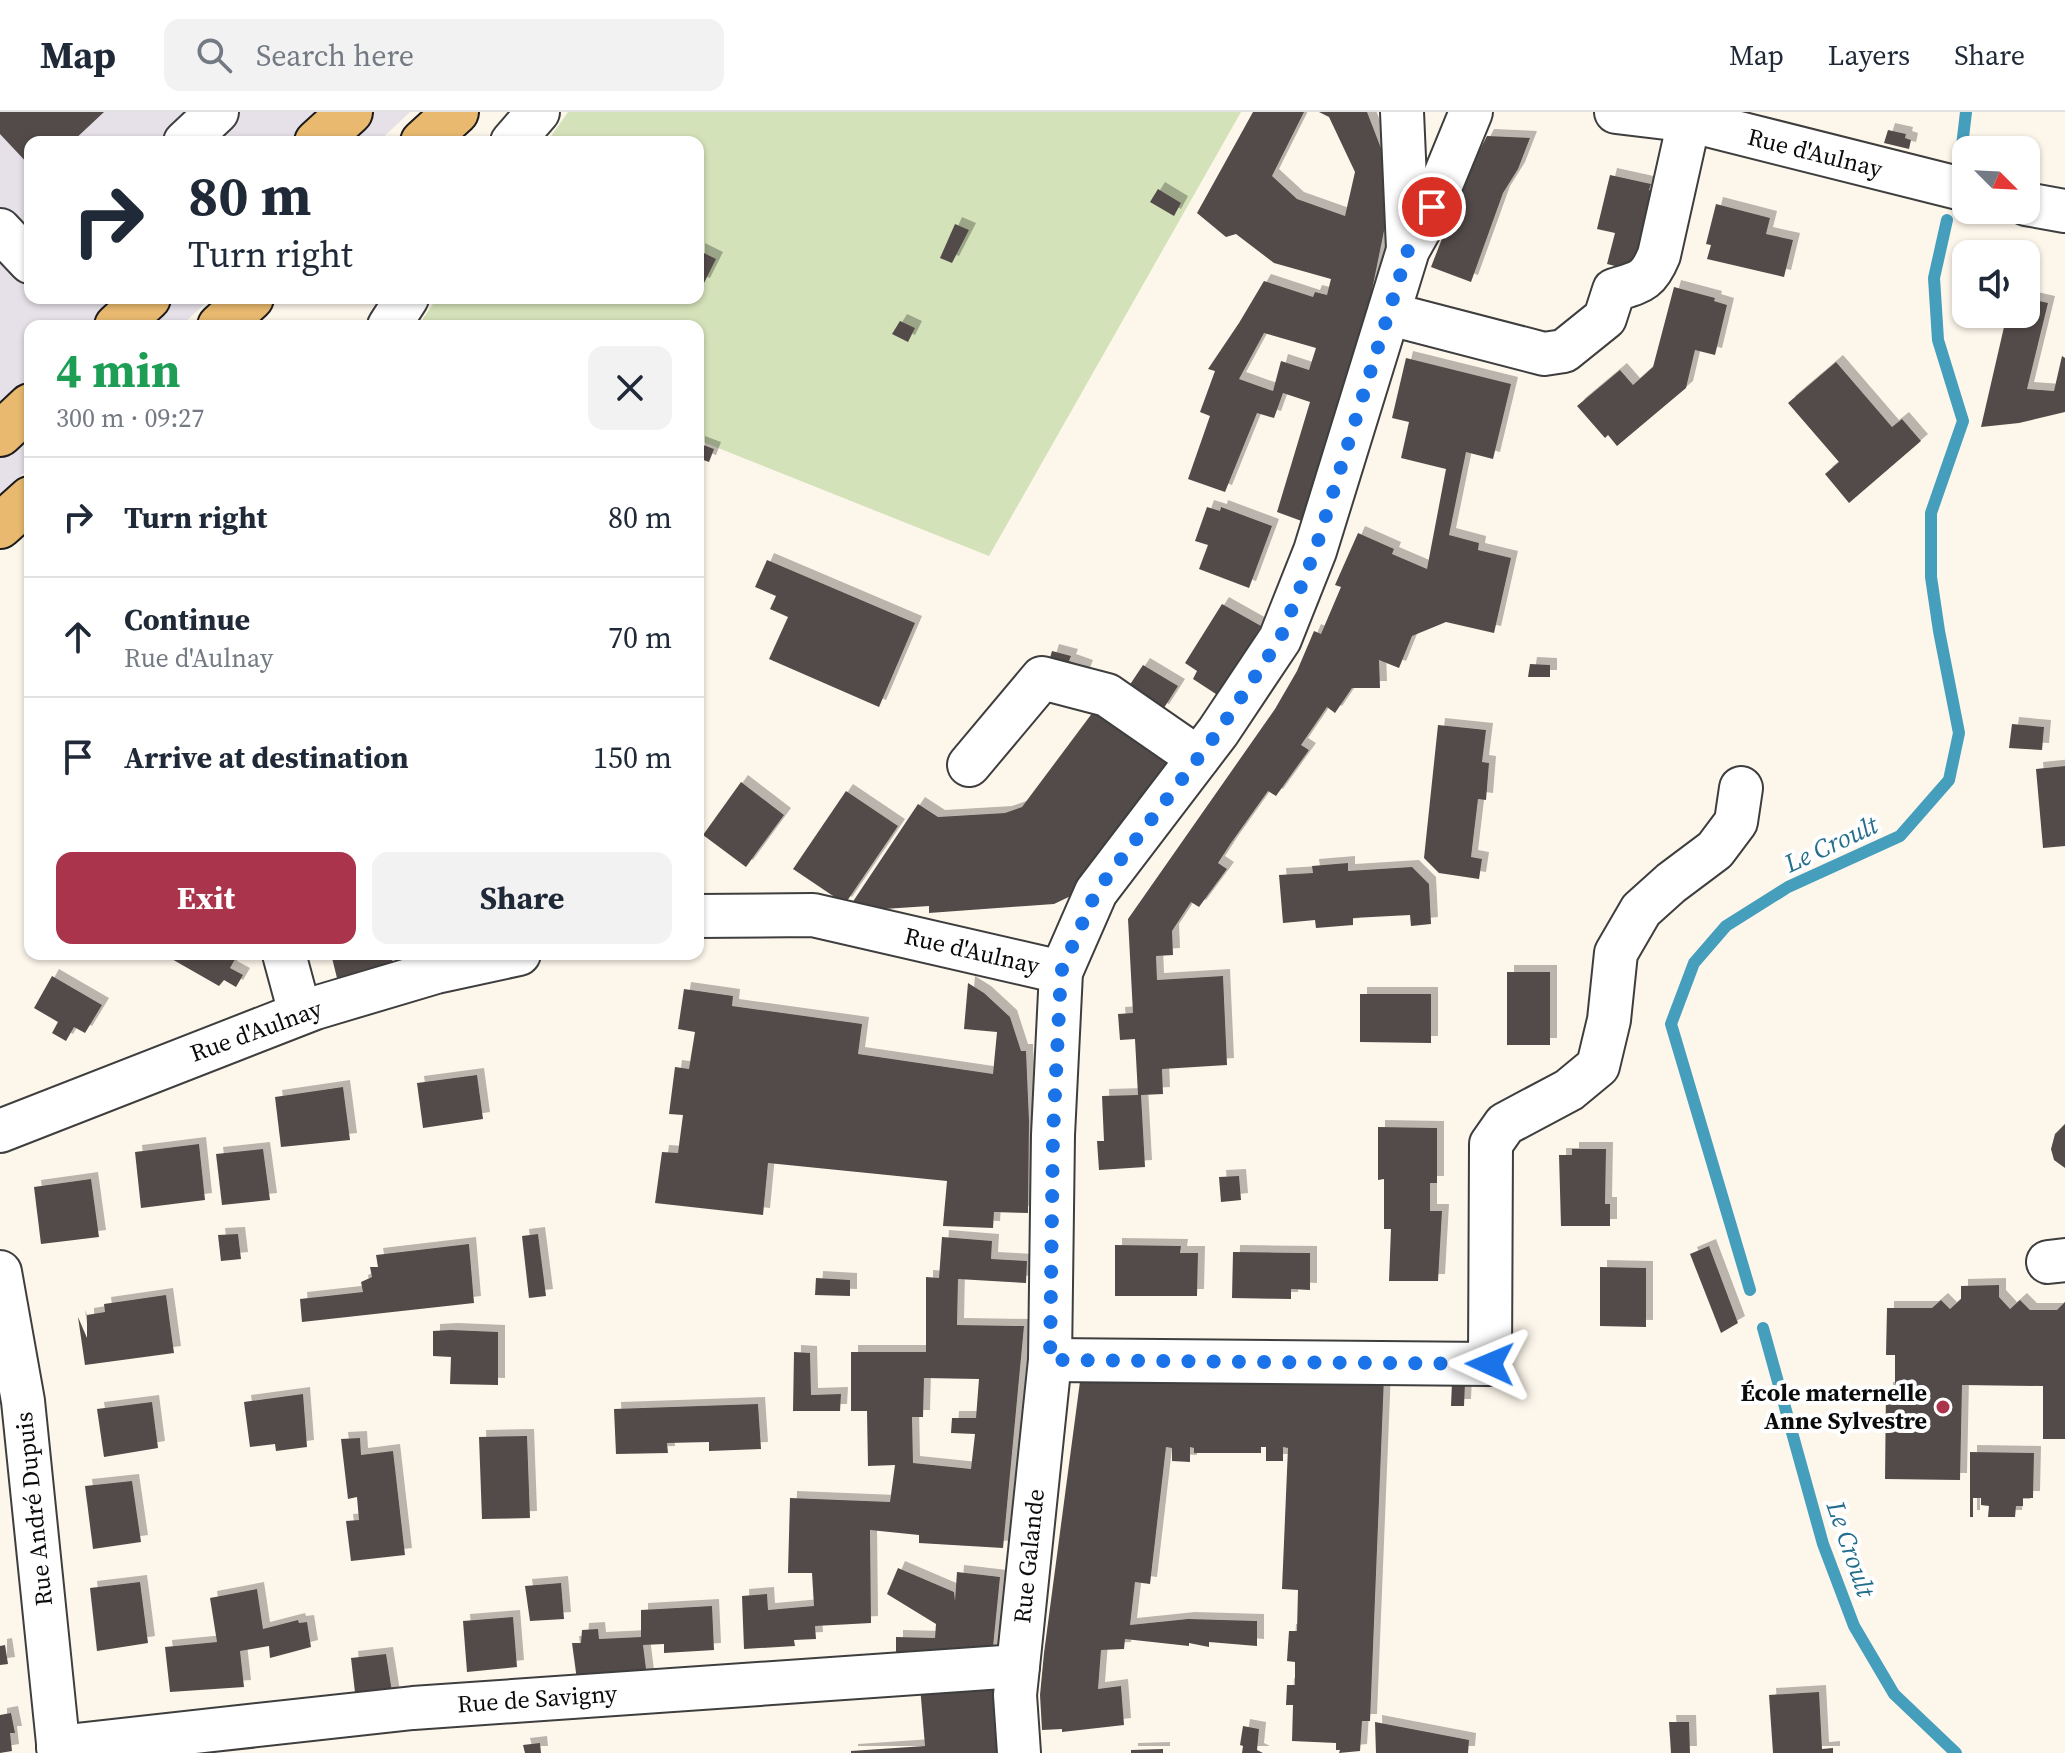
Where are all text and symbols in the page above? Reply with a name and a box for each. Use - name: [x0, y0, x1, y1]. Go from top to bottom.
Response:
- search box: [164, 19, 724, 91]
- text: Map: [40, 29, 116, 81]
- icon: search: [192, 33, 236, 77]
- text: Search here: [256, 35, 414, 76]
- text: Map: [1729, 36, 1784, 74]
- text: Layers: [1828, 36, 1910, 74]
- text: Share: [1954, 36, 2025, 74]
- street label: Rue d'Aulnay: [1744, 120, 1887, 185]
- north arrow: [1952, 136, 2040, 224]
- map controls: [1952, 136, 2040, 328]
- text: 80 m: [188, 157, 311, 234]
- icon: right: [56, 168, 160, 272]
- pin: [1398, 173, 1466, 241]
- icon: arrive: [1410, 185, 1454, 229]
- text: Turn right: [188, 230, 353, 279]
- button: sound: [1952, 240, 2040, 328]
- text: 4 min: [56, 337, 181, 403]
- button: close: [588, 346, 672, 430]
- text: 300 m · 09:27: [56, 400, 204, 436]
- icon: right: [56, 495, 100, 539]
- text: Turn right: [124, 497, 267, 538]
- text: 80 m: [608, 497, 672, 538]
- text: Continue: [124, 599, 250, 640]
- icon: ahead: [56, 615, 100, 659]
- text: 70 m: [608, 617, 672, 658]
- text: Rue d'Aulnay: [124, 640, 273, 676]
- icon: arrive: [56, 735, 100, 779]
- text: Arrive at destination: [124, 737, 409, 778]
- text: 150 m: [593, 737, 672, 778]
- water label: Le Croult: [1778, 806, 1885, 882]
- button: Exit: [56, 852, 356, 944]
- button: Share: [372, 852, 672, 944]
- street label: Rue d'Aulnay: [901, 919, 1044, 982]
- street label: Rue d'Aulnay: [185, 991, 327, 1070]
- position arrow: [1448, 1322, 1532, 1406]
- place label: École maternelle Anne Sylvestre: [1740, 1376, 1927, 1437]
- marker: École maternelle Anne Sylvestre: [1934, 1398, 1952, 1416]
- street label: Rue André Dupuis: [7, 1410, 60, 1608]
- street label: Rue Galande: [1005, 1487, 1052, 1625]
- water label: Le Croult: [1818, 1495, 1885, 1603]
- street label: Rue de Savigny: [456, 1676, 619, 1721]

